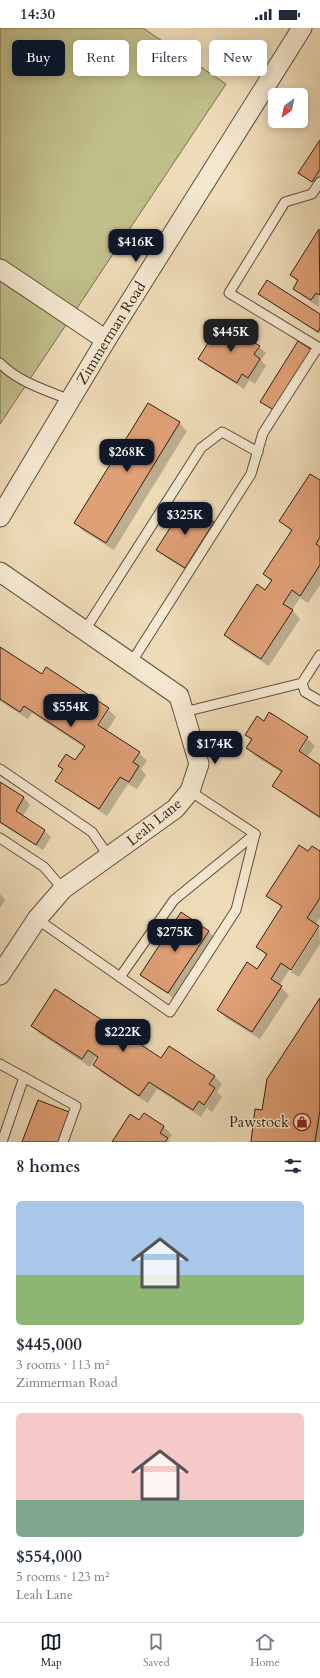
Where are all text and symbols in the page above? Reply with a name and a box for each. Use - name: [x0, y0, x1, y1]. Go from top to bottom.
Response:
- text: 14:30: [20, 4, 55, 24]
- chip: Buy: [12, 40, 65, 76]
- chip: Rent: [73, 40, 129, 76]
- chip: Filters: [137, 40, 201, 76]
- chip: New: [209, 40, 267, 76]
- north arrow: [268, 88, 308, 128]
- map controls: [268, 88, 308, 128]
- pin: $416K: [108, 229, 164, 263]
- text: $416K: [117, 233, 155, 251]
- street label: Zimmerman Road: [72, 278, 150, 388]
- pin: $445K: [203, 319, 259, 353]
- text: $445K: [212, 323, 250, 341]
- pin: $268K: [99, 439, 155, 473]
- text: $268K: [108, 443, 146, 461]
- pin: $325K: [157, 502, 213, 536]
- text: $325K: [166, 506, 204, 524]
- pin: $554K: [43, 694, 99, 728]
- text: $554K: [52, 698, 90, 716]
- pin: $174K: [187, 731, 243, 765]
- text: $174K: [196, 735, 234, 753]
- street label: Leah Lane: [122, 793, 186, 850]
- pin: $275K: [147, 919, 203, 953]
- text: $275K: [156, 923, 194, 941]
- pin: $222K: [95, 1019, 151, 1053]
- text: $222K: [104, 1023, 142, 1041]
- place label: Pawstock: [229, 1112, 289, 1132]
- shop icon: Pawstock: [292, 1112, 312, 1132]
- text: 8 homes: [16, 1155, 80, 1178]
- icon: filters: [282, 1155, 304, 1177]
- icon: home: [124, 1227, 196, 1299]
- text: $445,000: [16, 1333, 82, 1356]
- text: 3 rooms · 113 m²: [16, 1356, 109, 1374]
- text: Zimmerman Road: [16, 1374, 118, 1392]
- icon: home: [124, 1439, 196, 1511]
- text: $554,000: [16, 1545, 82, 1568]
- text: 5 rooms · 123 m²: [16, 1568, 109, 1586]
- text: Leah Lane: [16, 1586, 73, 1604]
- tab: Map: [40, 1631, 62, 1670]
- tab: Saved: [143, 1631, 170, 1670]
- tab: Home: [250, 1631, 280, 1670]

